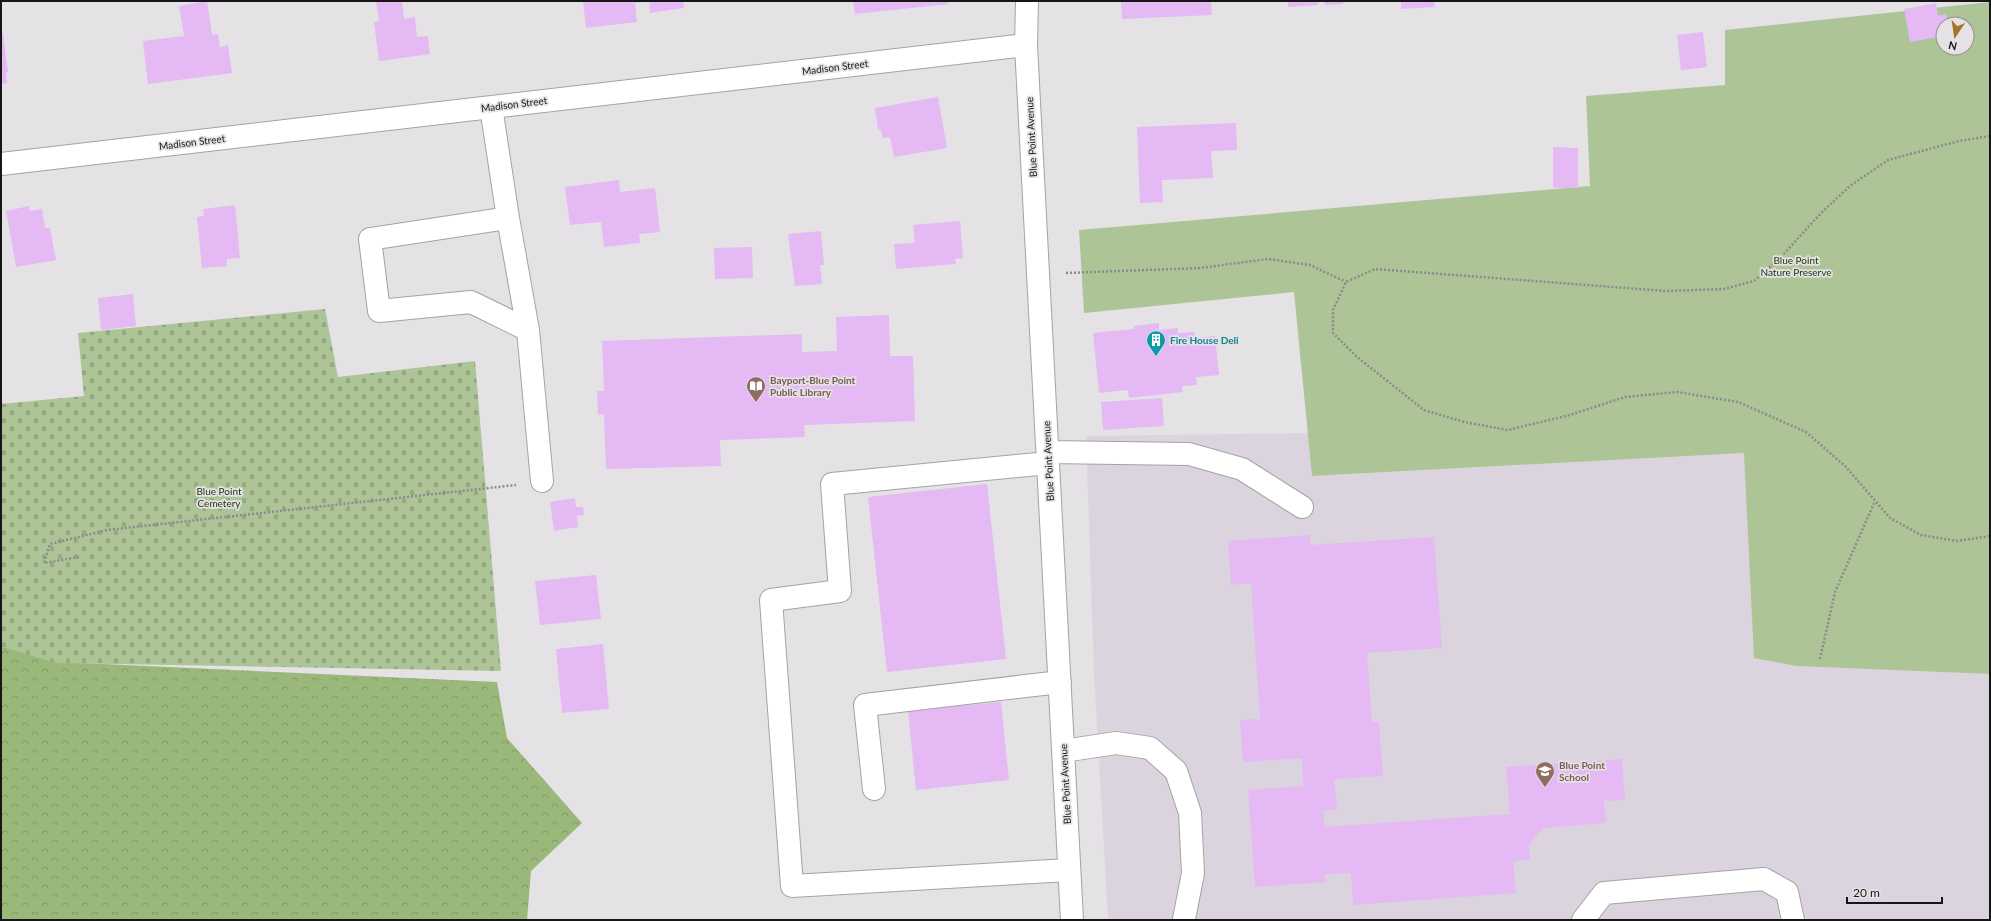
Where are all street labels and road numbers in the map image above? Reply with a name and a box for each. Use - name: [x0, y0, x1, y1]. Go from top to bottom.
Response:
- street label: Madison Street: [801, 57, 869, 77]
- street label: Madison Street: [480, 94, 548, 114]
- street label: Blue Point Avenue: [1023, 97, 1039, 177]
- street label: Madison Street: [158, 132, 226, 152]
- street label: Blue Point Avenue: [1040, 421, 1056, 501]
- street label: Blue Point Avenue: [1057, 744, 1073, 824]

